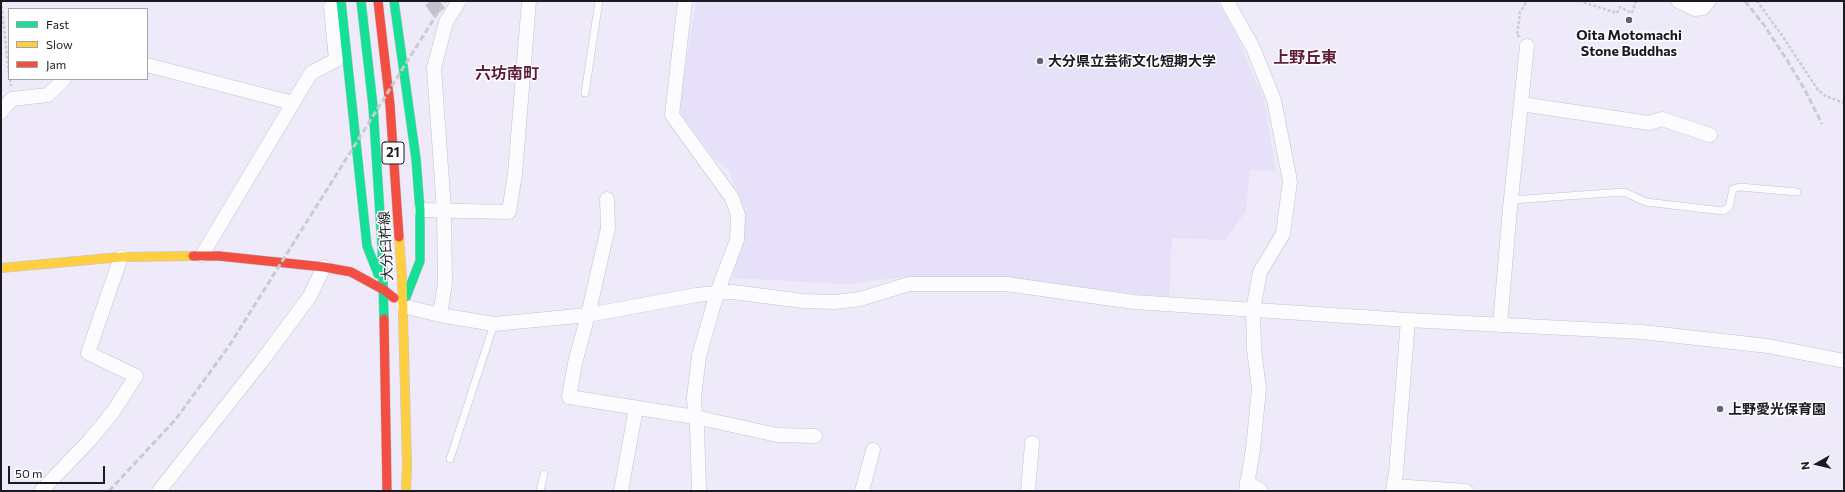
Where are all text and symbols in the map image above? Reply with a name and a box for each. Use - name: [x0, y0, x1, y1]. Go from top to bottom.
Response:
- legend: [8, 8, 148, 80]
- marker: Oita Motomachi Stone Buddhas: [1624, 15, 1634, 25]
- text: Fast: [46, 17, 69, 31]
- place label: Oita Motomachi Stone Buddhas: [1576, 27, 1682, 60]
- text: Slow: [46, 37, 73, 51]
- district label: 上野丘東: [1273, 48, 1337, 68]
- place label: 大分県立芸術文化短期大学: [1048, 53, 1216, 69]
- marker: 大分県立芸術文化短期大学: [1035, 56, 1045, 66]
- text: Jam: [46, 57, 66, 71]
- district label: 六坊南町: [475, 64, 539, 84]
- road number: 21: [382, 142, 404, 164]
- street label: 大分臼杵線: [376, 211, 396, 281]
- place label: 上野愛光保育園: [1728, 401, 1826, 417]
- marker: 上野愛光保育園: [1715, 404, 1725, 414]
- north arrow: [1797, 444, 1837, 484]
- scale bar: [10, 458, 107, 484]
- text: N: [1798, 461, 1812, 471]
- text: 50 m: [15, 466, 43, 480]

